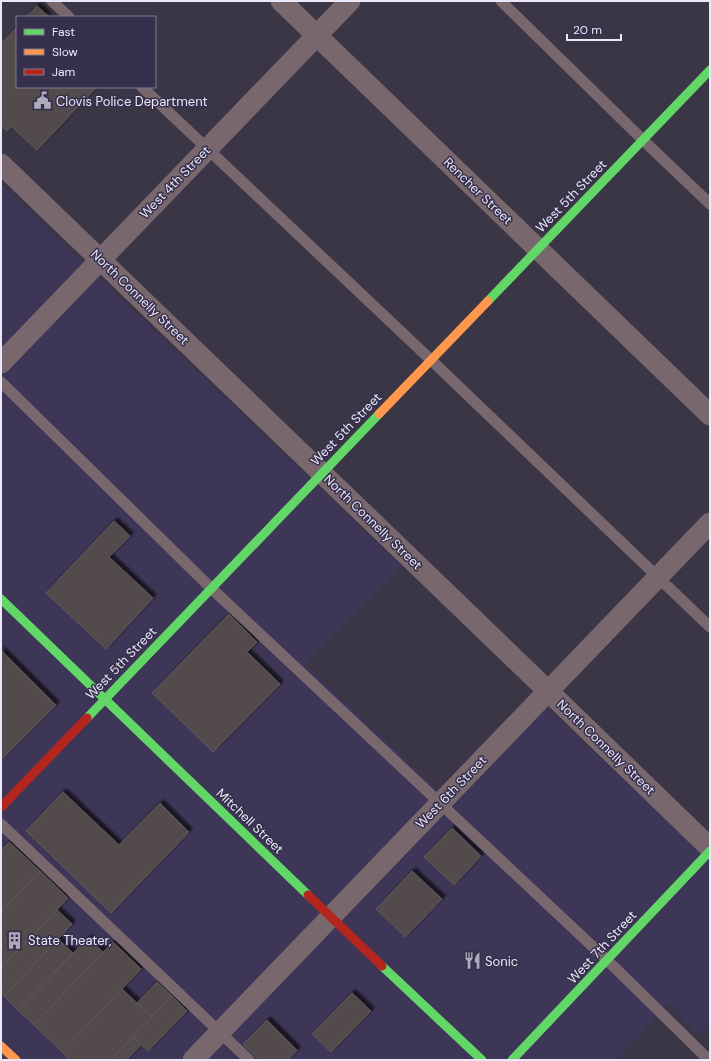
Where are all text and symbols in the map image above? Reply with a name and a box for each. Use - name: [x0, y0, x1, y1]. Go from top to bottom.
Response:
- legend: [16, 16, 156, 88]
- scale bar: [567, 16, 621, 42]
- text: 20 m: [573, 22, 602, 38]
- text: Fast: [52, 24, 75, 40]
- text: Slow: [52, 44, 78, 60]
- text: Jam: [52, 64, 75, 80]
- public building icon: Clovis Police Department: [33, 91, 53, 111]
- place label: Clovis Police Department: [56, 93, 208, 110]
- street label: West 4th Street: [136, 142, 214, 222]
- street label: Rencher Street: [440, 154, 516, 228]
- street label: West 5th Street: [532, 156, 610, 236]
- street label: North Connelly Street: [87, 246, 193, 348]
- street label: West 5th Street: [307, 389, 385, 469]
- street label: North Connelly Street: [320, 471, 426, 573]
- street label: West 5th Street: [82, 623, 160, 703]
- street label: North Connelly Street: [553, 696, 659, 798]
- street label: West 6th Street: [412, 752, 490, 832]
- street label: Mitchell Street: [213, 785, 287, 857]
- street label: West 7th Street: [564, 907, 640, 987]
- building icon: State Theater,: [5, 930, 25, 950]
- place label: State Theater,: [28, 932, 111, 949]
- restaurant icon: Sonic: [462, 951, 482, 971]
- place label: Sonic: [485, 953, 518, 970]

